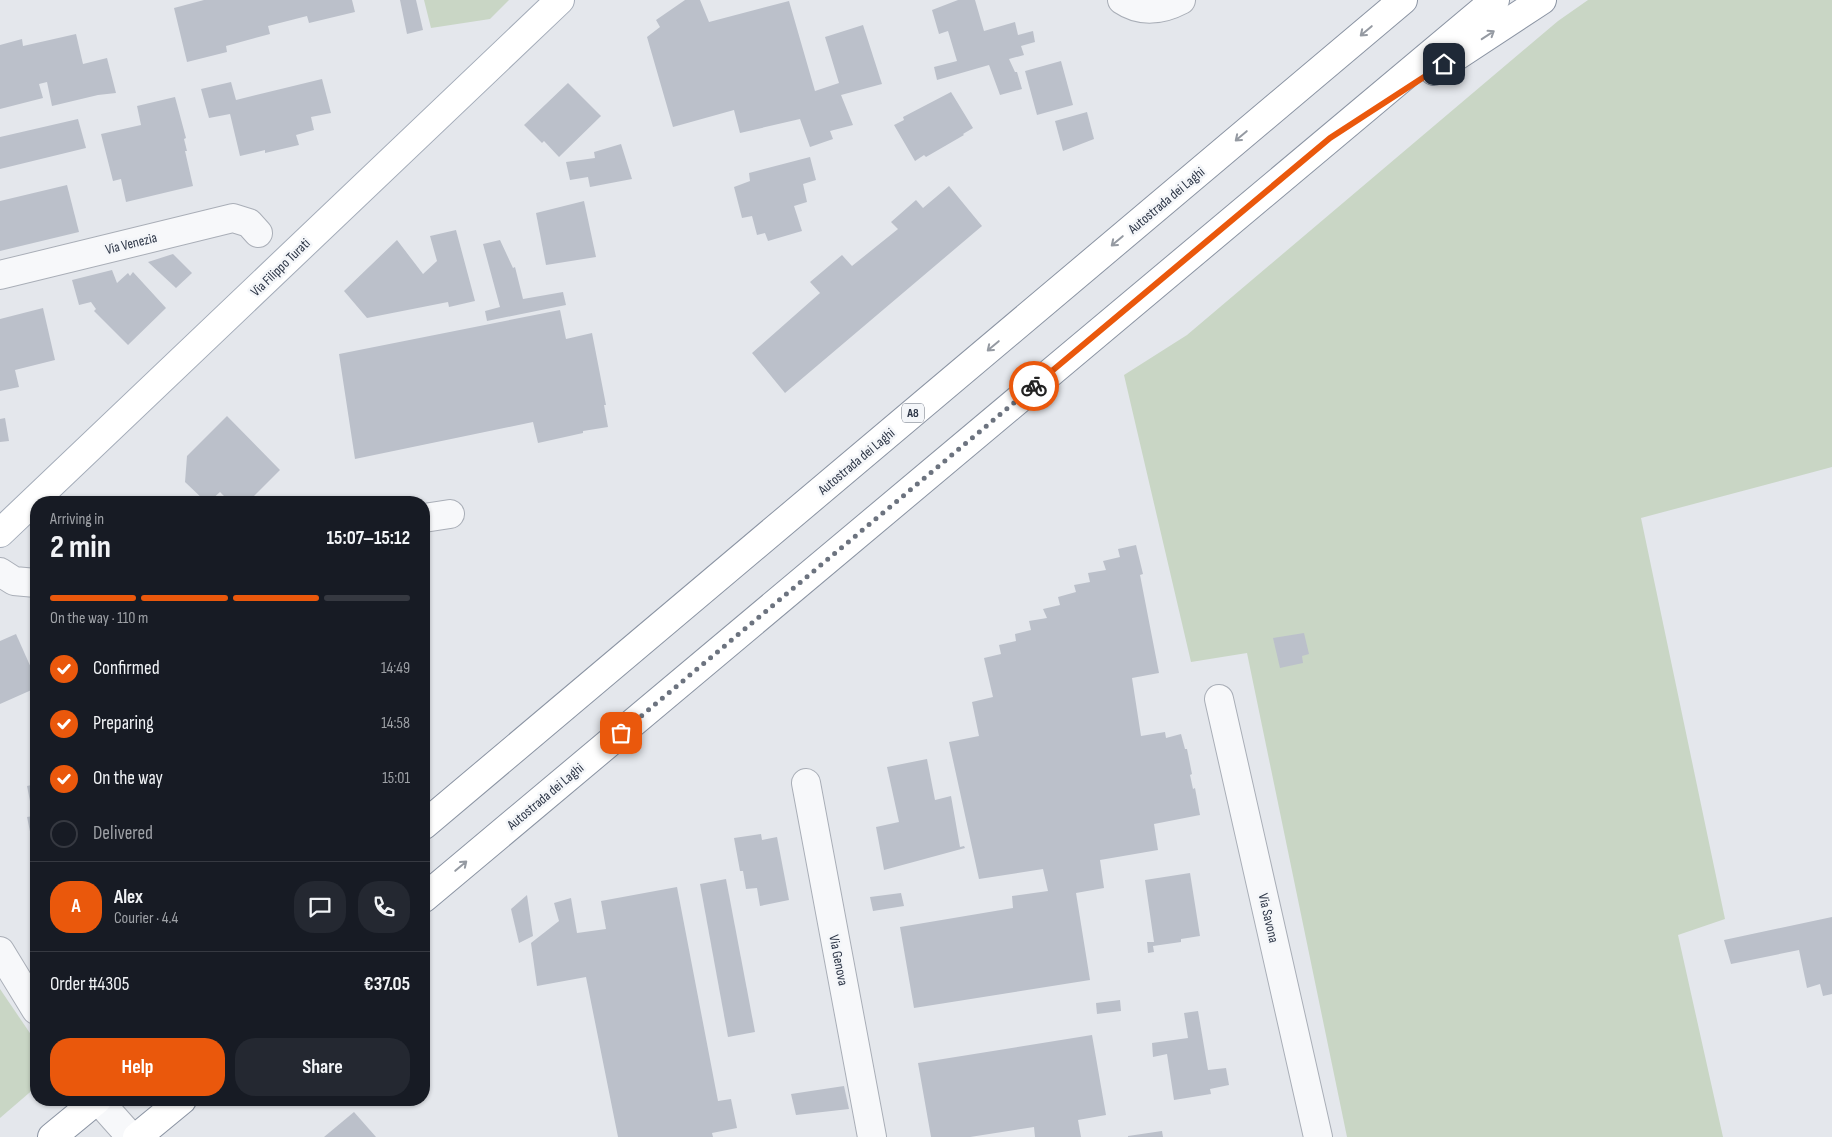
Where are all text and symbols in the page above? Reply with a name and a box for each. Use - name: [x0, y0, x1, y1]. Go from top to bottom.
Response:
- one-way arrow: [1359, 26, 1372, 37]
- one-way arrow: [1481, 30, 1495, 40]
- pin: [1423, 43, 1465, 85]
- icon: home: [1430, 50, 1458, 78]
- one-way arrow: [1235, 130, 1248, 142]
- street label: Autostrada dei Laghi: [1124, 163, 1208, 238]
- street label: Via Venezia: [104, 229, 159, 258]
- street label: Via Filippo Turati: [247, 235, 314, 300]
- one-way arrow: [1111, 235, 1124, 246]
- one-way arrow: [987, 340, 1000, 351]
- courier: [1009, 361, 1059, 411]
- icon: bike: [1020, 372, 1048, 400]
- road number: A8: [902, 403, 924, 422]
- street label: Autostrada dei Laghi: [814, 424, 898, 499]
- text: Arriving in: [50, 510, 104, 529]
- text: 15:07–15:12: [327, 527, 410, 550]
- text: 2 min: [50, 528, 111, 567]
- text: On the way · 110 m: [50, 609, 148, 628]
- icon: check: [50, 655, 78, 683]
- text: Confirmed: [93, 657, 160, 680]
- text: 14:49: [381, 659, 410, 678]
- icon: check: [50, 710, 78, 738]
- text: Preparing: [93, 712, 154, 735]
- pin: [600, 712, 642, 754]
- text: 14:58: [381, 714, 410, 733]
- icon: bag: [607, 719, 635, 747]
- street label: Autostrada dei Laghi: [503, 759, 587, 834]
- icon: check: [50, 765, 78, 793]
- text: On the way: [93, 767, 163, 790]
- text: 15:01: [382, 769, 410, 788]
- text: Delivered: [93, 822, 153, 845]
- one-way arrow: [454, 861, 467, 872]
- button: chat: [294, 881, 346, 933]
- button: phone: [358, 881, 410, 933]
- text: Alex: [114, 886, 143, 909]
- street label: Via Savona: [1255, 892, 1282, 945]
- text: A: [71, 895, 81, 918]
- text: Courier · 4.4: [114, 909, 178, 928]
- street label: Via Genova: [825, 933, 852, 987]
- text: Order #4305: [50, 973, 129, 996]
- text: €37.05: [364, 973, 410, 996]
- button: Help: [50, 1038, 225, 1096]
- button: Share: [235, 1038, 410, 1096]

